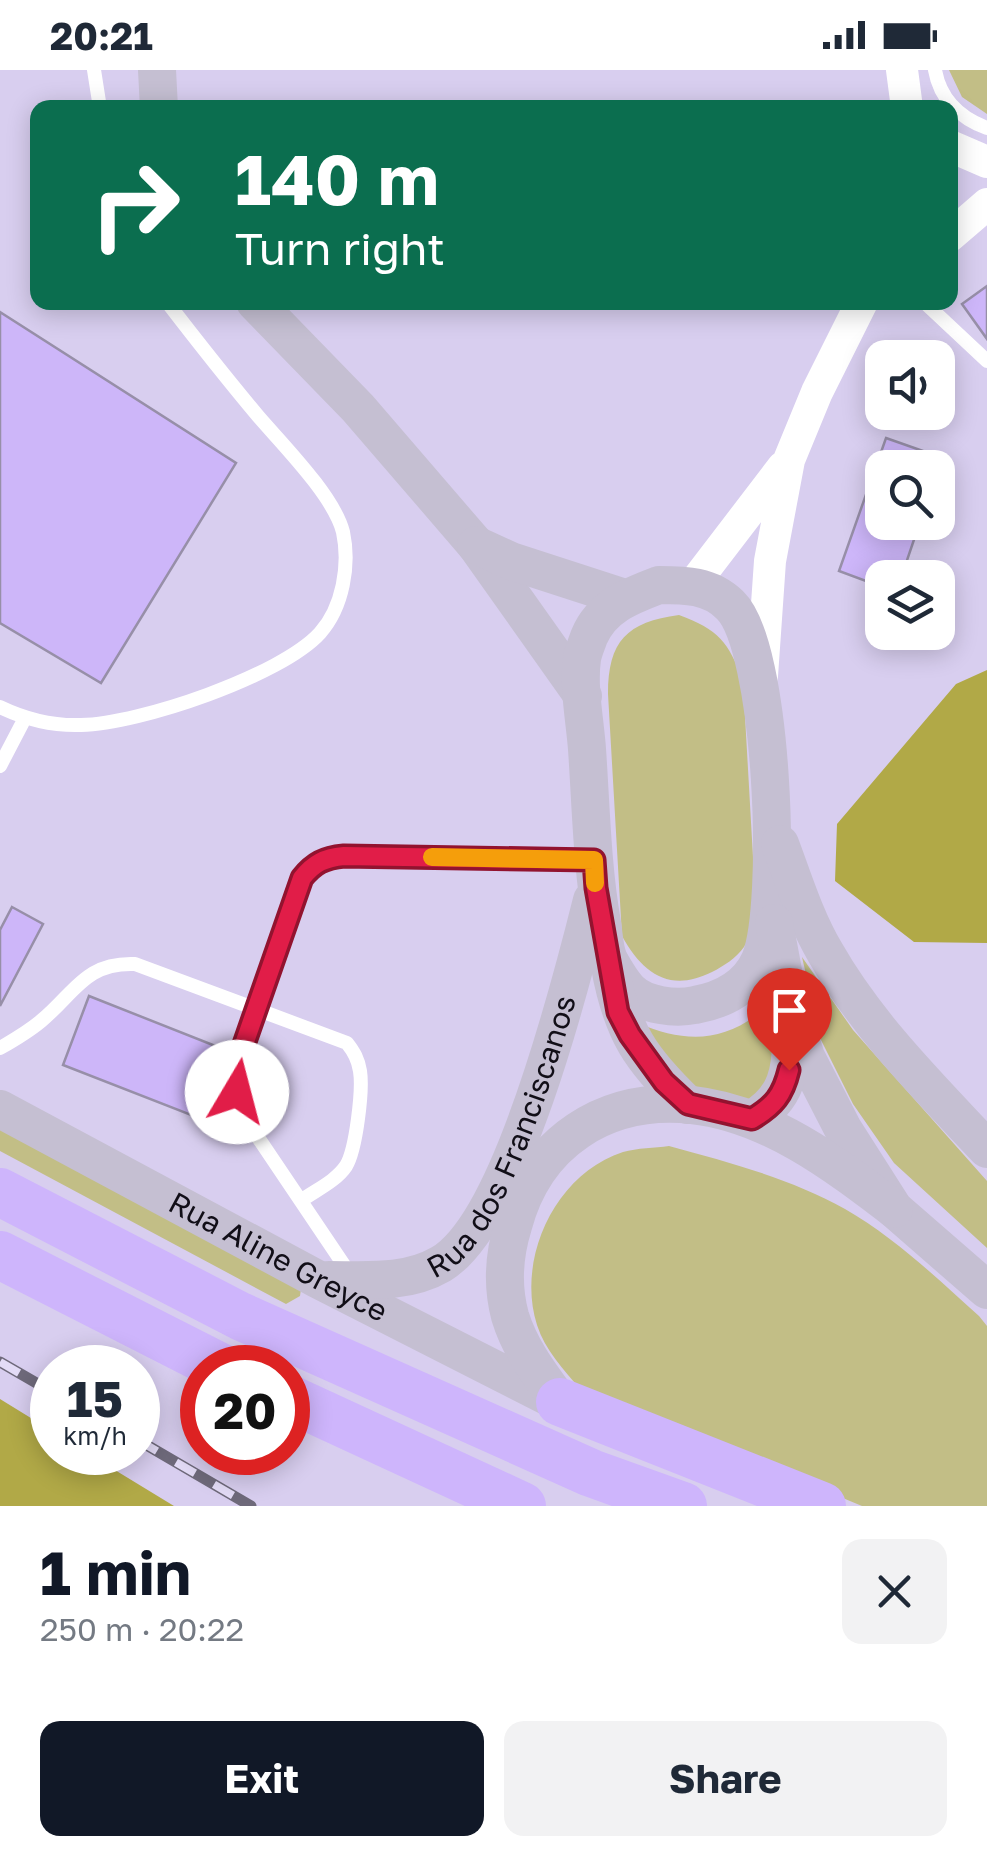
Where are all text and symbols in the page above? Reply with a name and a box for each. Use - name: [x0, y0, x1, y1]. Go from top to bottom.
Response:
- text: 20:21: [50, 13, 153, 58]
- text: 140 m: [235, 136, 439, 220]
- icon: right: [70, 140, 200, 270]
- text: Turn right: [235, 221, 445, 275]
- map controls: [865, 340, 955, 650]
- button: sound: [865, 340, 955, 430]
- button: search: [865, 450, 955, 540]
- button: layers: [865, 560, 955, 650]
- pin: [747, 968, 832, 1071]
- icon: arrive: [762, 983, 817, 1038]
- street label: Rua dos Franciscanos: [420, 991, 583, 1285]
- position arrow: [185, 1040, 289, 1144]
- street label: Rua Aline Greyce: [163, 1184, 394, 1329]
- speed limit sign: 20: [180, 1345, 310, 1475]
- text: 15: [67, 1368, 123, 1428]
- text: km/h: [63, 1420, 127, 1451]
- text: 1 min: [40, 1536, 191, 1608]
- button: close: [842, 1539, 947, 1644]
- text: 250 m · 20:22: [40, 1610, 244, 1648]
- button: Exit: [40, 1721, 484, 1836]
- button: Share: [504, 1721, 947, 1836]

